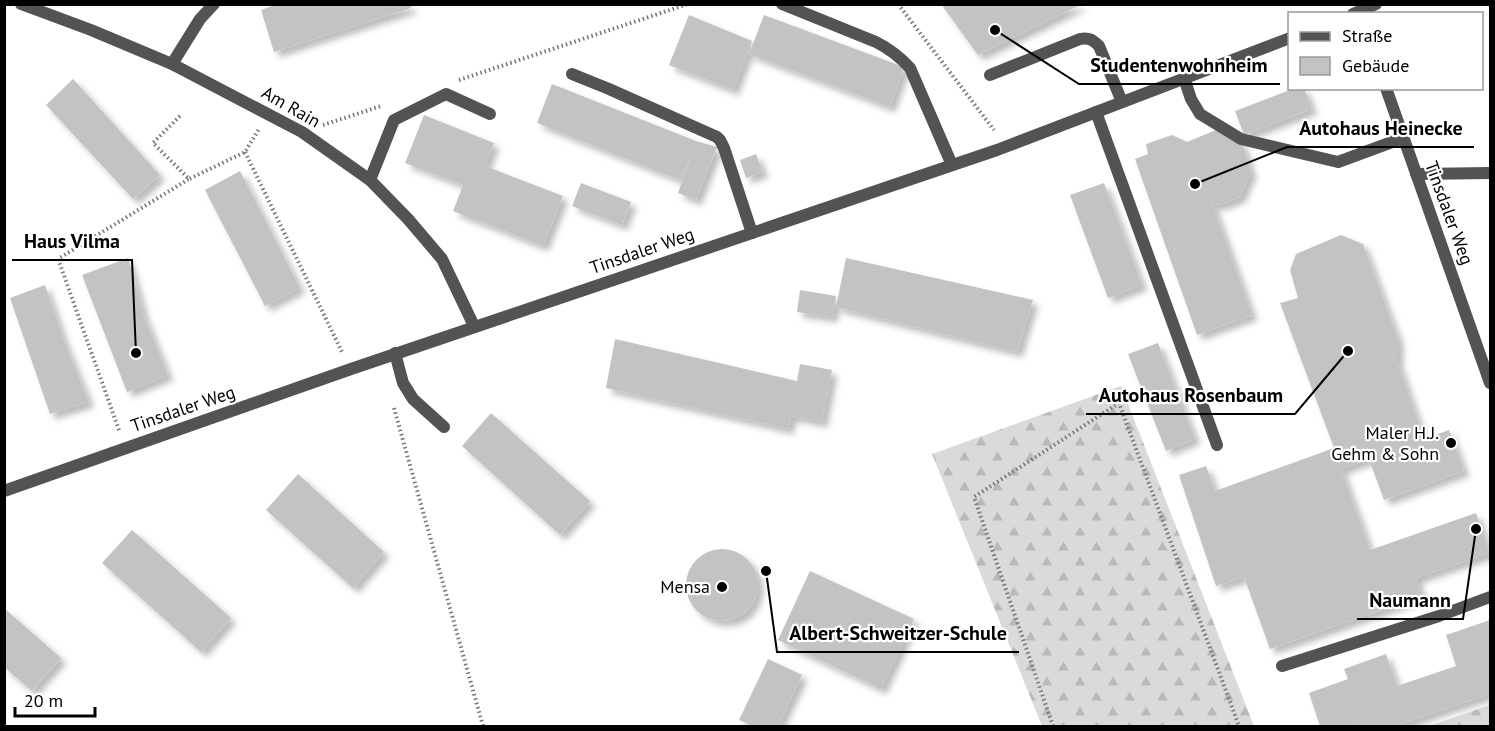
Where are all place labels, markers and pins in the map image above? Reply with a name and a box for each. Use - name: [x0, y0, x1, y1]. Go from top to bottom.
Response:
- callout: Studentenwohnheim: [1079, 46, 1280, 84]
- callout: Autohaus Heinecke: [1287, 109, 1474, 147]
- callout: Haus Vilma: [12, 222, 132, 260]
- callout: Autohaus Rosenbaum: [1086, 376, 1295, 414]
- place label: Maler H.J. Gehm & Sohn: [1331, 421, 1439, 465]
- marker: Maler H.J. Gehm & Sohn: [1444, 436, 1458, 450]
- place label: Mensa: [660, 575, 710, 598]
- marker: Mensa: [715, 580, 729, 594]
- callout: Naumann: [1357, 581, 1463, 619]
- callout: Albert-Schweitzer-Schule: [777, 614, 1019, 652]

